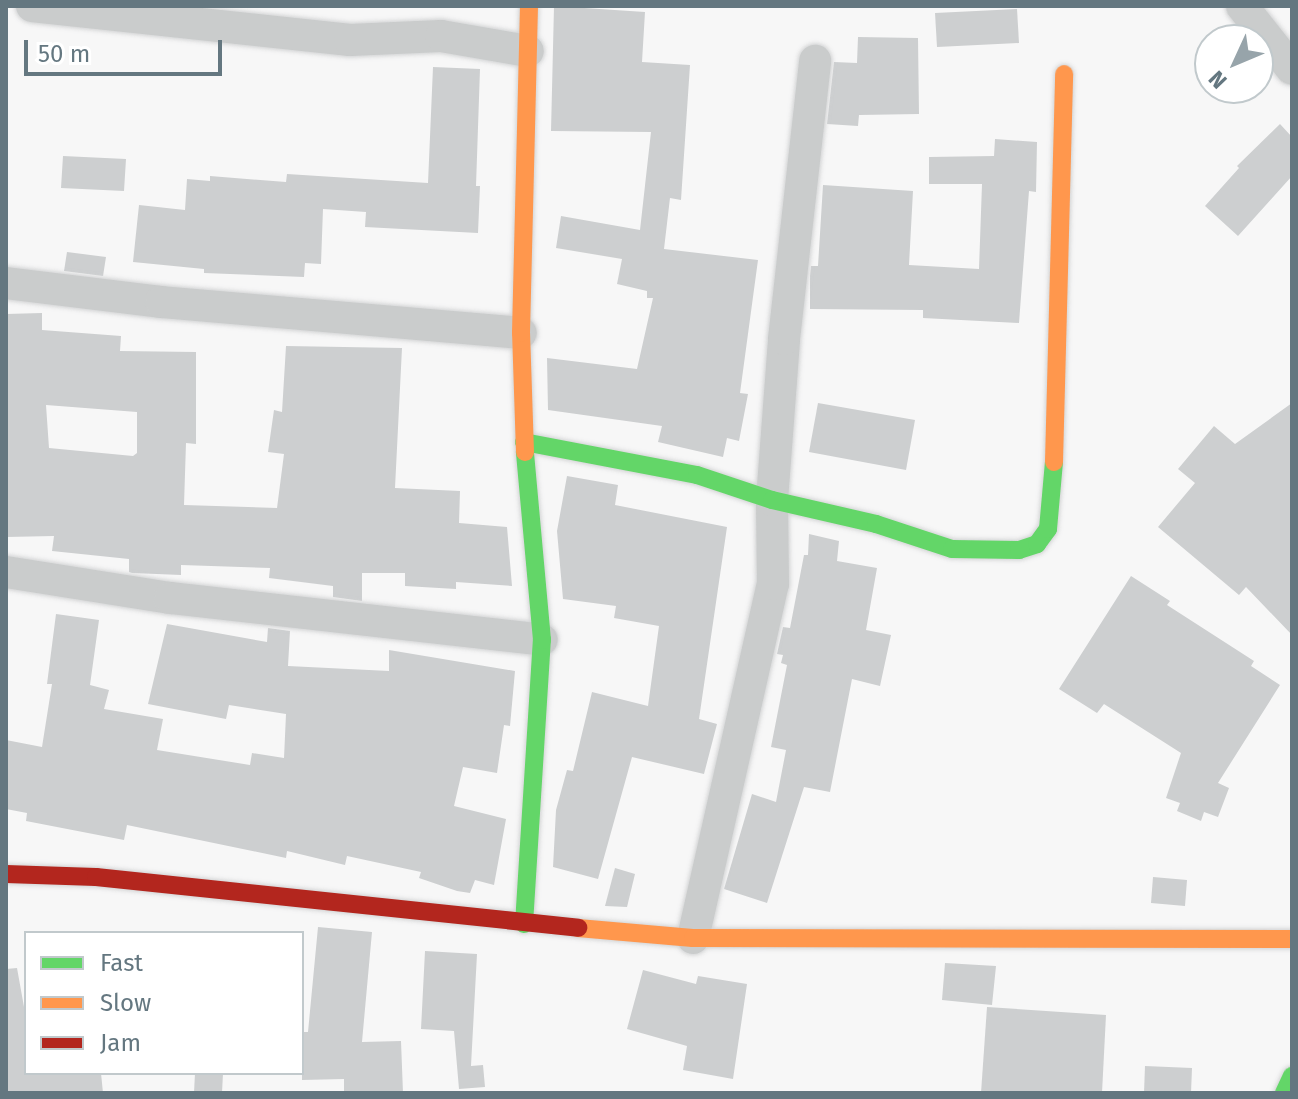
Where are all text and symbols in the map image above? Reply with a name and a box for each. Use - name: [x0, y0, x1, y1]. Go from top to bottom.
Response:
- scale bar: [28, 24, 226, 74]
- north arrow: [1194, 24, 1274, 104]
- text: 50 m: [38, 40, 90, 68]
- text: N: [1203, 65, 1233, 94]
- legend: [24, 931, 304, 1075]
- text: Fast: [100, 949, 143, 977]
- text: Slow: [100, 989, 151, 1017]
- text: Jam: [100, 1029, 141, 1057]

